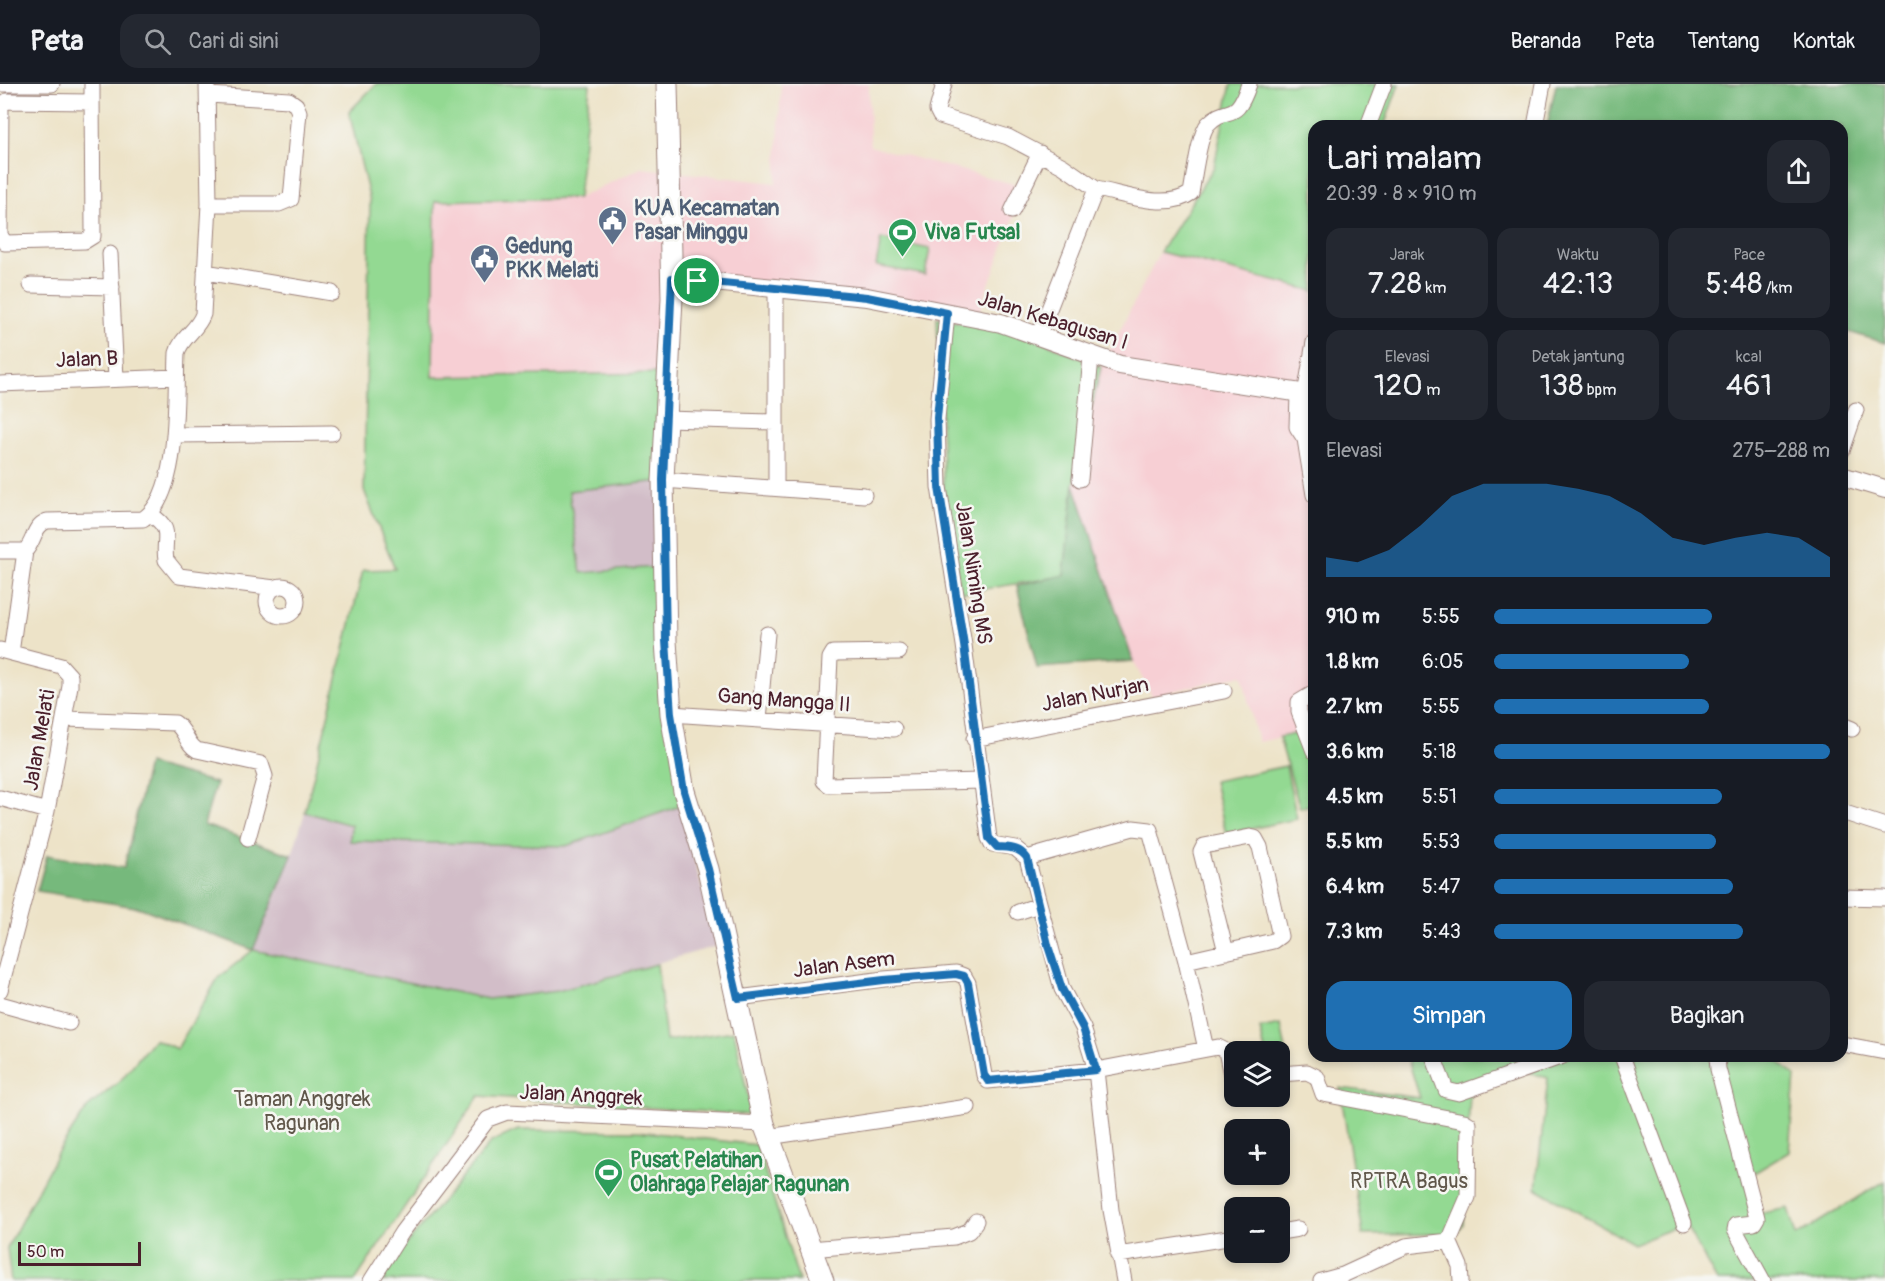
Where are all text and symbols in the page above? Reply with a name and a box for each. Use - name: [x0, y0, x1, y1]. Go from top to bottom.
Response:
- search box: [120, 14, 540, 68]
- text: Peta: [30, 24, 84, 59]
- icon: search: [141, 25, 174, 58]
- text: Cari di sini: [189, 27, 278, 55]
- text: Beranda: [1511, 28, 1581, 55]
- text: Peta: [1614, 28, 1655, 55]
- text: Tentang: [1688, 28, 1760, 55]
- text: Kontak: [1793, 28, 1855, 55]
- text: Lari malam: [1326, 138, 1482, 179]
- button: share: [1767, 140, 1830, 203]
- text: 20:39 · 8 × 910 m: [1326, 181, 1476, 206]
- place label: KUA Kecamatan Pasar Minggu: [634, 195, 780, 246]
- public building icon: KUA Kecamatan Pasar Minggu: [597, 204, 629, 246]
- sports icon: Viva Futsal: [887, 216, 919, 258]
- place label: Viva Futsal: [924, 219, 1021, 246]
- place label: Gedung PKK Melati: [505, 233, 599, 284]
- public building icon: Gedung PKK Melati: [468, 242, 500, 284]
- text: Jarak: [1390, 245, 1424, 265]
- text: Waktu: [1557, 245, 1599, 265]
- text: Pace: [1733, 245, 1765, 265]
- pin: [671, 255, 722, 306]
- icon: arrive: [680, 264, 713, 297]
- text: 7.28: [1368, 265, 1422, 302]
- text: 42:13: [1543, 265, 1613, 302]
- text: 5:48: [1706, 265, 1762, 302]
- text: km: [1422, 278, 1446, 298]
- text: /km: [1762, 278, 1792, 298]
- street label: Jalan Kebagusan I: [975, 285, 1131, 356]
- street label: Jalan B: [55, 345, 119, 374]
- text: Elevasi: [1385, 347, 1429, 367]
- text: Detak jantung: [1531, 347, 1625, 367]
- text: kcal: [1736, 347, 1762, 367]
- text: 120: [1374, 367, 1423, 404]
- text: 138: [1540, 367, 1583, 404]
- text: 461: [1726, 367, 1772, 404]
- text: m: [1423, 380, 1440, 400]
- text: bpm: [1583, 380, 1616, 400]
- text: Elevasi: [1326, 438, 1382, 463]
- text: 275–288 m: [1732, 438, 1830, 463]
- street label: Jalan Niming MS: [949, 500, 998, 646]
- text: 910 m: [1326, 604, 1380, 629]
- text: 5:55: [1422, 604, 1460, 629]
- text: 1.8 km: [1326, 649, 1379, 674]
- text: 6:05: [1422, 649, 1463, 674]
- street label: Jalan Nurjan: [1039, 671, 1151, 718]
- street label: Gang Mangga II: [716, 682, 851, 719]
- street label: Jalan Melati: [17, 687, 62, 793]
- text: 2.7 km: [1326, 694, 1383, 719]
- text: 5:55: [1422, 694, 1460, 719]
- text: 3.6 km: [1326, 739, 1384, 764]
- text: 5:18: [1422, 739, 1456, 764]
- text: 4.5 km: [1326, 784, 1383, 809]
- text: 5:51: [1422, 784, 1457, 809]
- text: 5.5 km: [1326, 829, 1383, 854]
- text: 5:53: [1422, 829, 1460, 854]
- text: 6.4 km: [1326, 874, 1384, 899]
- text: 5:47: [1422, 874, 1460, 899]
- text: 7.3 km: [1326, 919, 1383, 944]
- text: 5:43: [1422, 919, 1461, 944]
- street label: Jalan Asem: [792, 945, 896, 984]
- button: Simpan: [1326, 981, 1572, 1050]
- button: Bagikan: [1584, 981, 1830, 1050]
- map controls: [1224, 1041, 1290, 1263]
- button: layers: [1224, 1041, 1290, 1107]
- street label: Jalan Anggrek: [519, 1079, 643, 1112]
- park label: Taman Anggrek Ragunan: [233, 1086, 371, 1137]
- button: +: [1224, 1119, 1290, 1185]
- place label: Pusat Pelatihan Olahraga Pelajar Ragunan: [630, 1147, 850, 1198]
- sports icon: Pusat Pelatihan Olahraga Pelajar Ragunan: [593, 1156, 625, 1198]
- park label: RPTRA Bagus: [1350, 1168, 1469, 1195]
- button: −: [1224, 1197, 1290, 1263]
- scale bar: [18, 1239, 141, 1266]
- text: 50 m: [27, 1242, 64, 1262]

